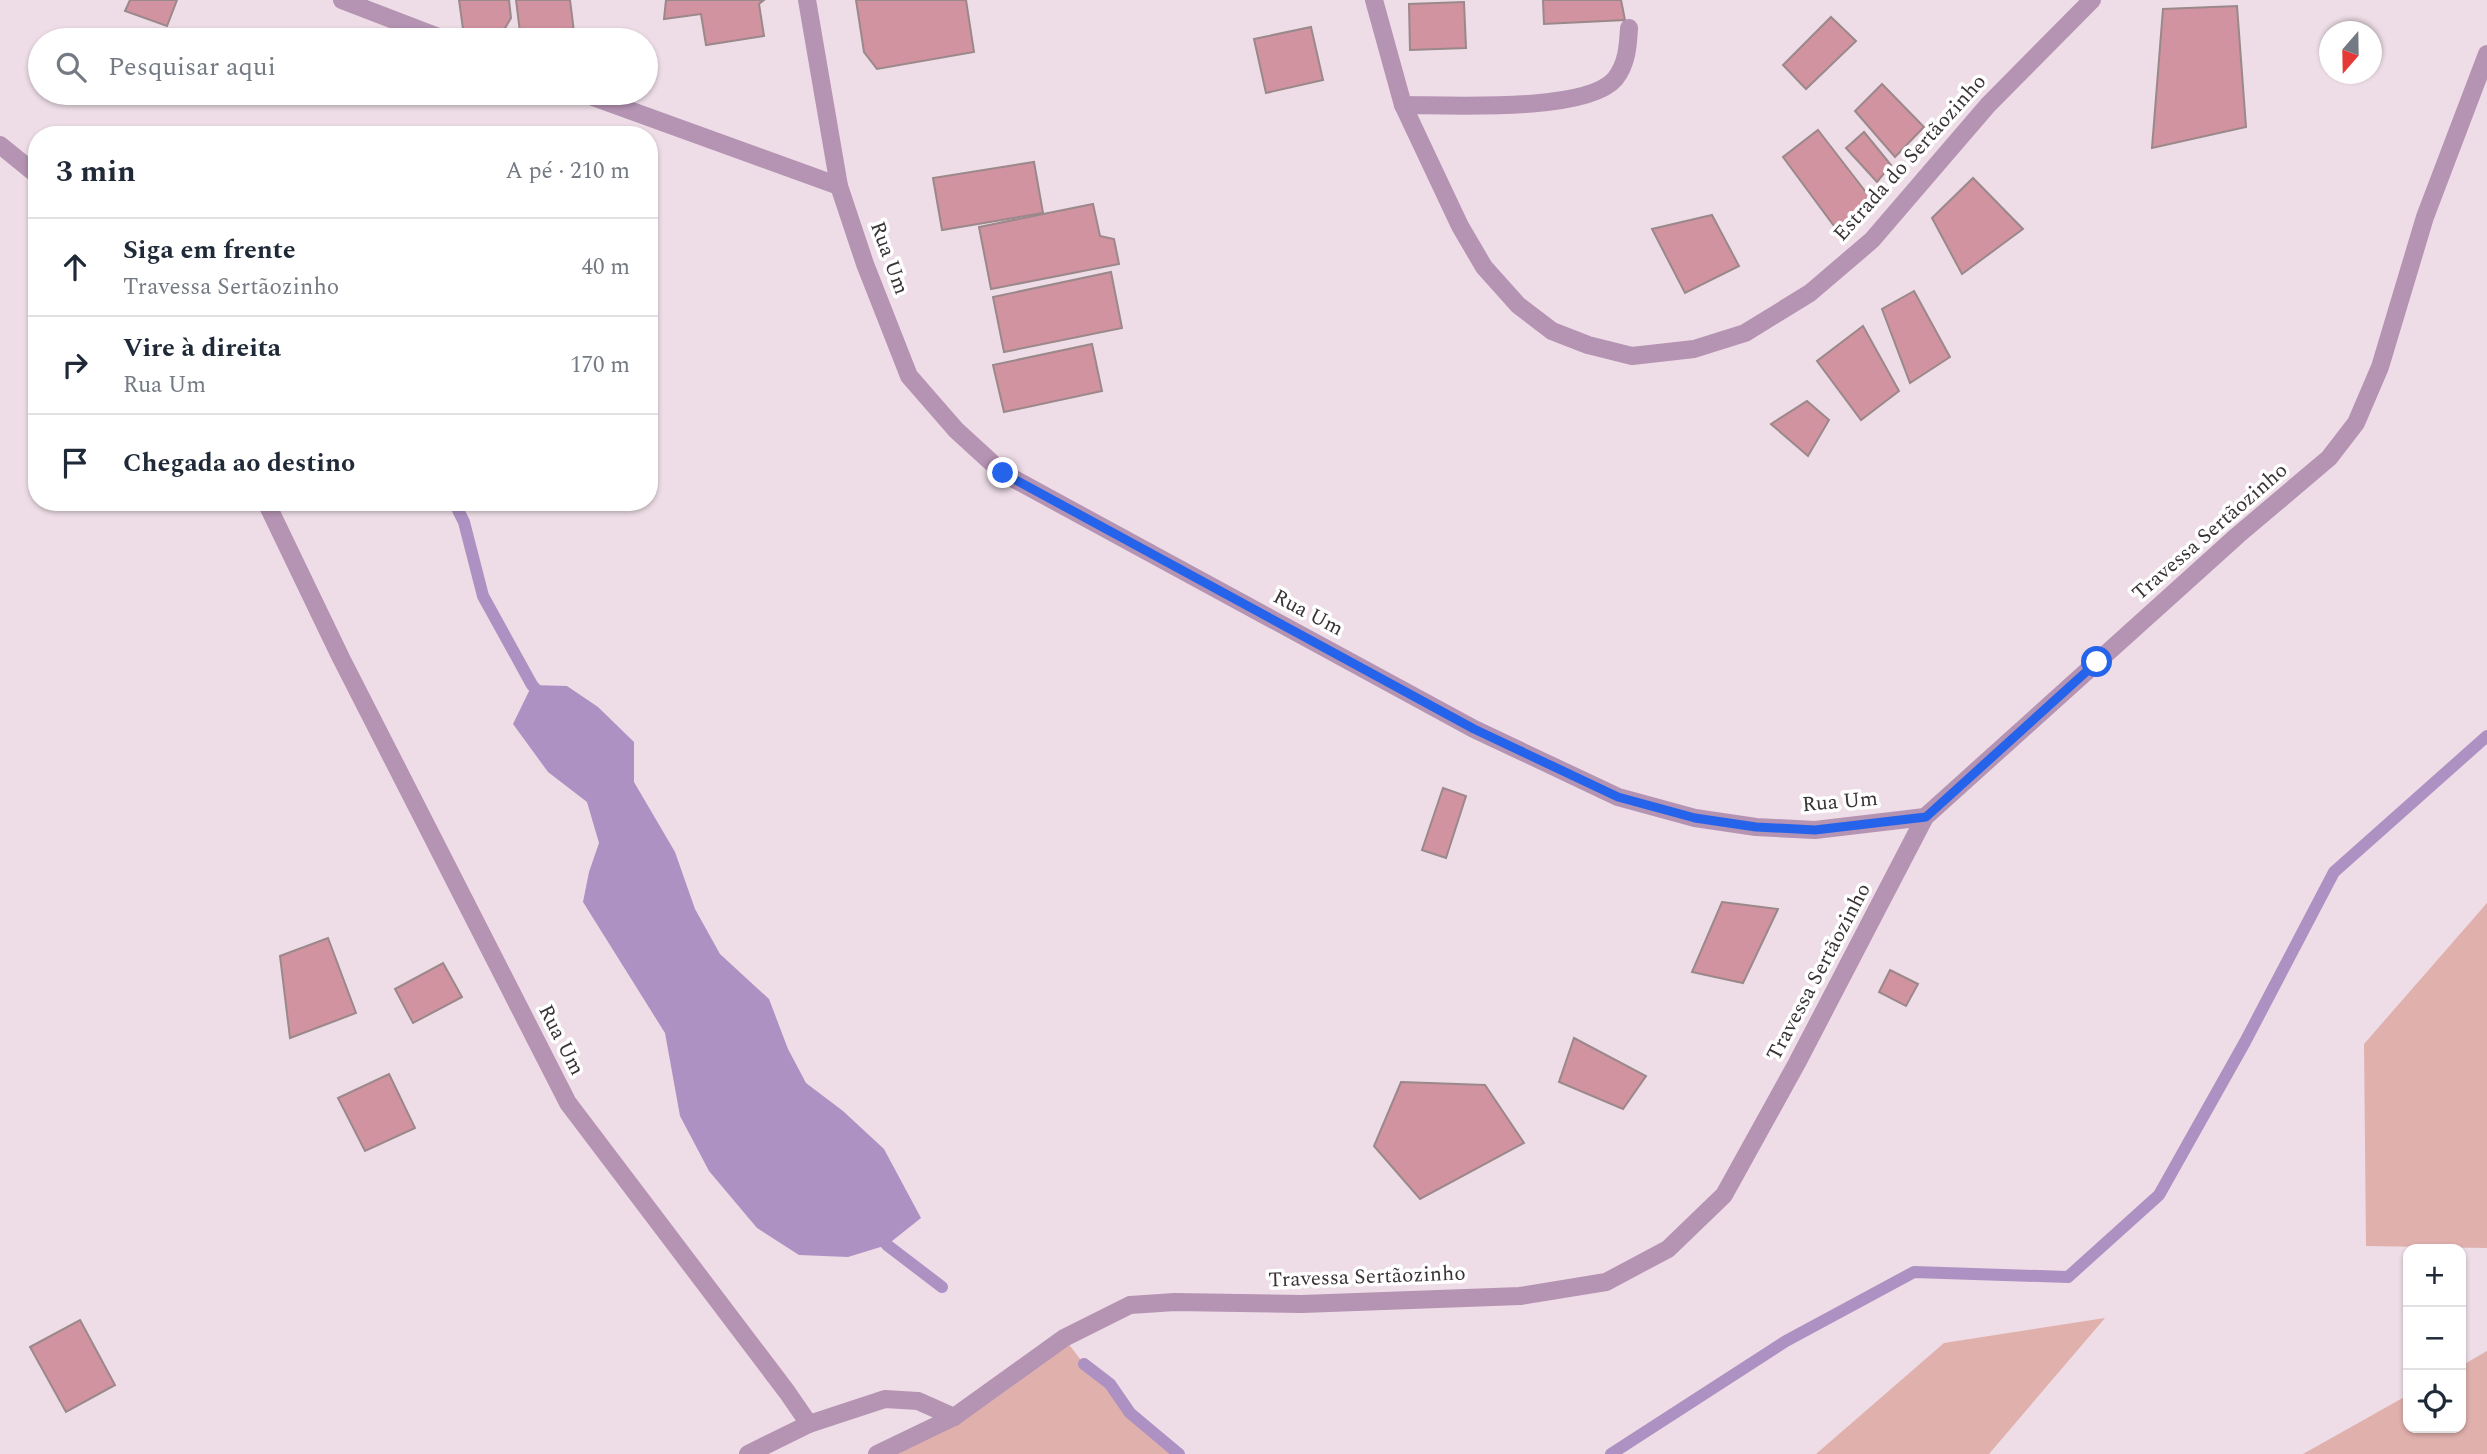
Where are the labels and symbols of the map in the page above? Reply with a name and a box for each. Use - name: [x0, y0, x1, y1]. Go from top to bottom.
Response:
- north arrow: [2319, 21, 2382, 84]
- street label: Estrada do Sertãozinho: [1826, 67, 1994, 249]
- street label: Rua Um: [861, 217, 917, 299]
- street label: Travessa Sertãozinho: [2125, 455, 2295, 609]
- route end: [987, 457, 1018, 488]
- street label: Rua Um: [1267, 581, 1349, 645]
- route start: [2081, 646, 2112, 677]
- street label: Rua Um: [1801, 783, 1879, 821]
- street label: Travessa Sertãozinho: [1759, 877, 1879, 1067]
- street label: Rua Um: [530, 999, 592, 1081]
- street label: Travessa Sertãozinho: [1268, 1258, 1466, 1296]

